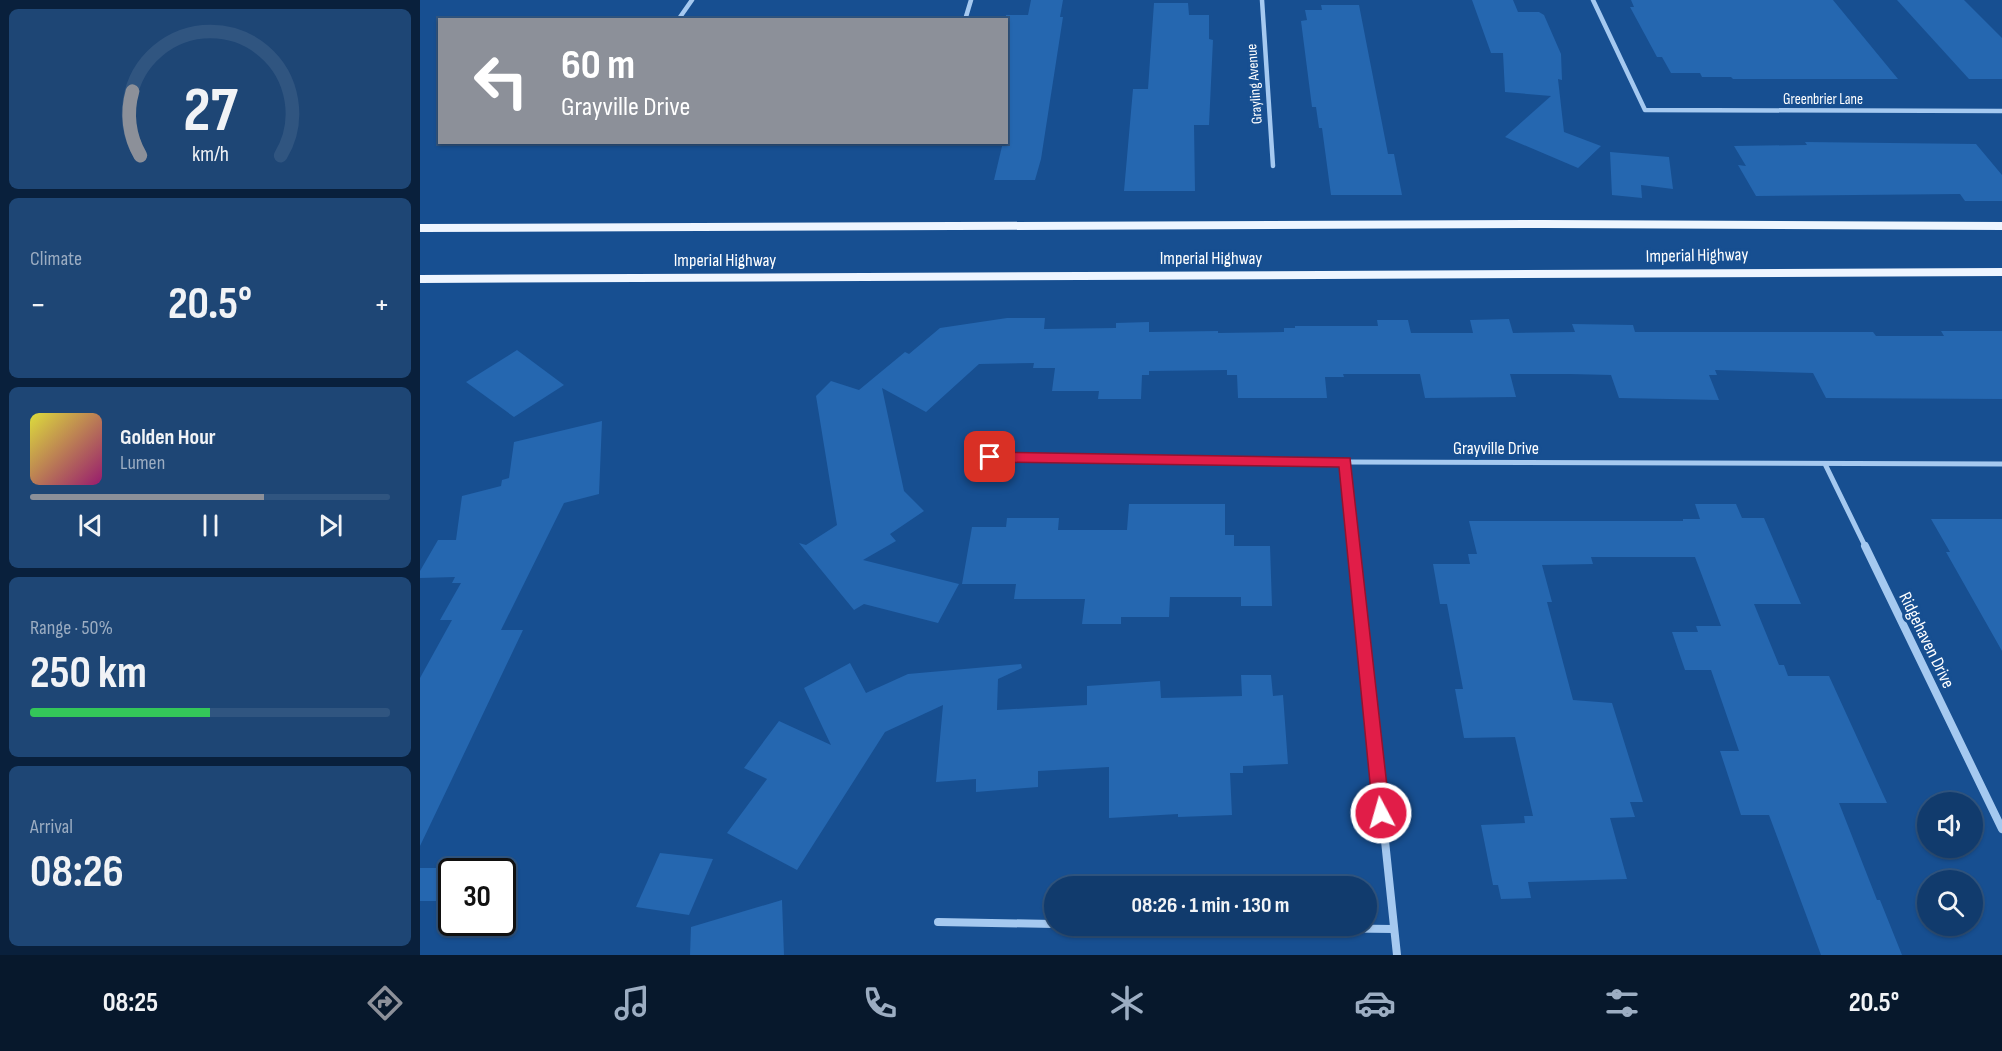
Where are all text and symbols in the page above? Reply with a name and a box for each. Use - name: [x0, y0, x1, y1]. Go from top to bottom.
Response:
- text: 60 m: [561, 40, 635, 91]
- icon: left: [462, 42, 540, 120]
- street label: Grayling Avenue: [1242, 43, 1267, 125]
- text: 27: [183, 74, 238, 149]
- street label: Greenbrier Lane: [1783, 90, 1863, 109]
- text: Grayville Drive: [561, 91, 690, 123]
- text: km/h: [191, 142, 229, 167]
- street label: Imperial Highway: [1646, 244, 1748, 267]
- text: Climate: [30, 247, 82, 271]
- street label: Imperial Highway: [1160, 248, 1262, 269]
- street label: Imperial Highway: [674, 250, 776, 271]
- text: 20.5°: [168, 277, 252, 332]
- text: −: [30, 285, 46, 325]
- text: +: [374, 285, 390, 325]
- text: Golden Hour: [120, 424, 216, 451]
- pin: [964, 431, 1015, 482]
- street label: Grayville Drive: [1453, 438, 1539, 459]
- icon: arrive: [973, 440, 1006, 473]
- text: Lumen: [120, 451, 165, 475]
- icon: previous: [74, 509, 107, 542]
- icon: pause: [194, 509, 227, 542]
- icon: next: [314, 509, 347, 542]
- street label: Ridgehaven Drive: [1894, 589, 1959, 692]
- text: Range · 50%: [30, 616, 113, 640]
- text: 250 km: [30, 646, 147, 701]
- position arrow: [1349, 781, 1413, 845]
- map controls: [1917, 792, 1983, 936]
- button: sound: [1917, 792, 1983, 858]
- text: Arrival: [30, 815, 73, 839]
- text: 08:26: [30, 845, 124, 900]
- speed limit sign: 30: [438, 858, 516, 936]
- button: search: [1917, 870, 1983, 936]
- text: 08:26 · 1 min · 130 m: [1132, 892, 1289, 919]
- icon: directions: [364, 982, 406, 1024]
- icon: music: [611, 982, 653, 1024]
- icon: phone: [859, 982, 901, 1024]
- icon: climate: [1106, 982, 1148, 1024]
- icon: car: [1354, 982, 1396, 1024]
- icon: filters: [1601, 982, 1643, 1024]
- text: 08:25: [103, 987, 158, 1019]
- text: 20.5°: [1849, 987, 1899, 1019]

